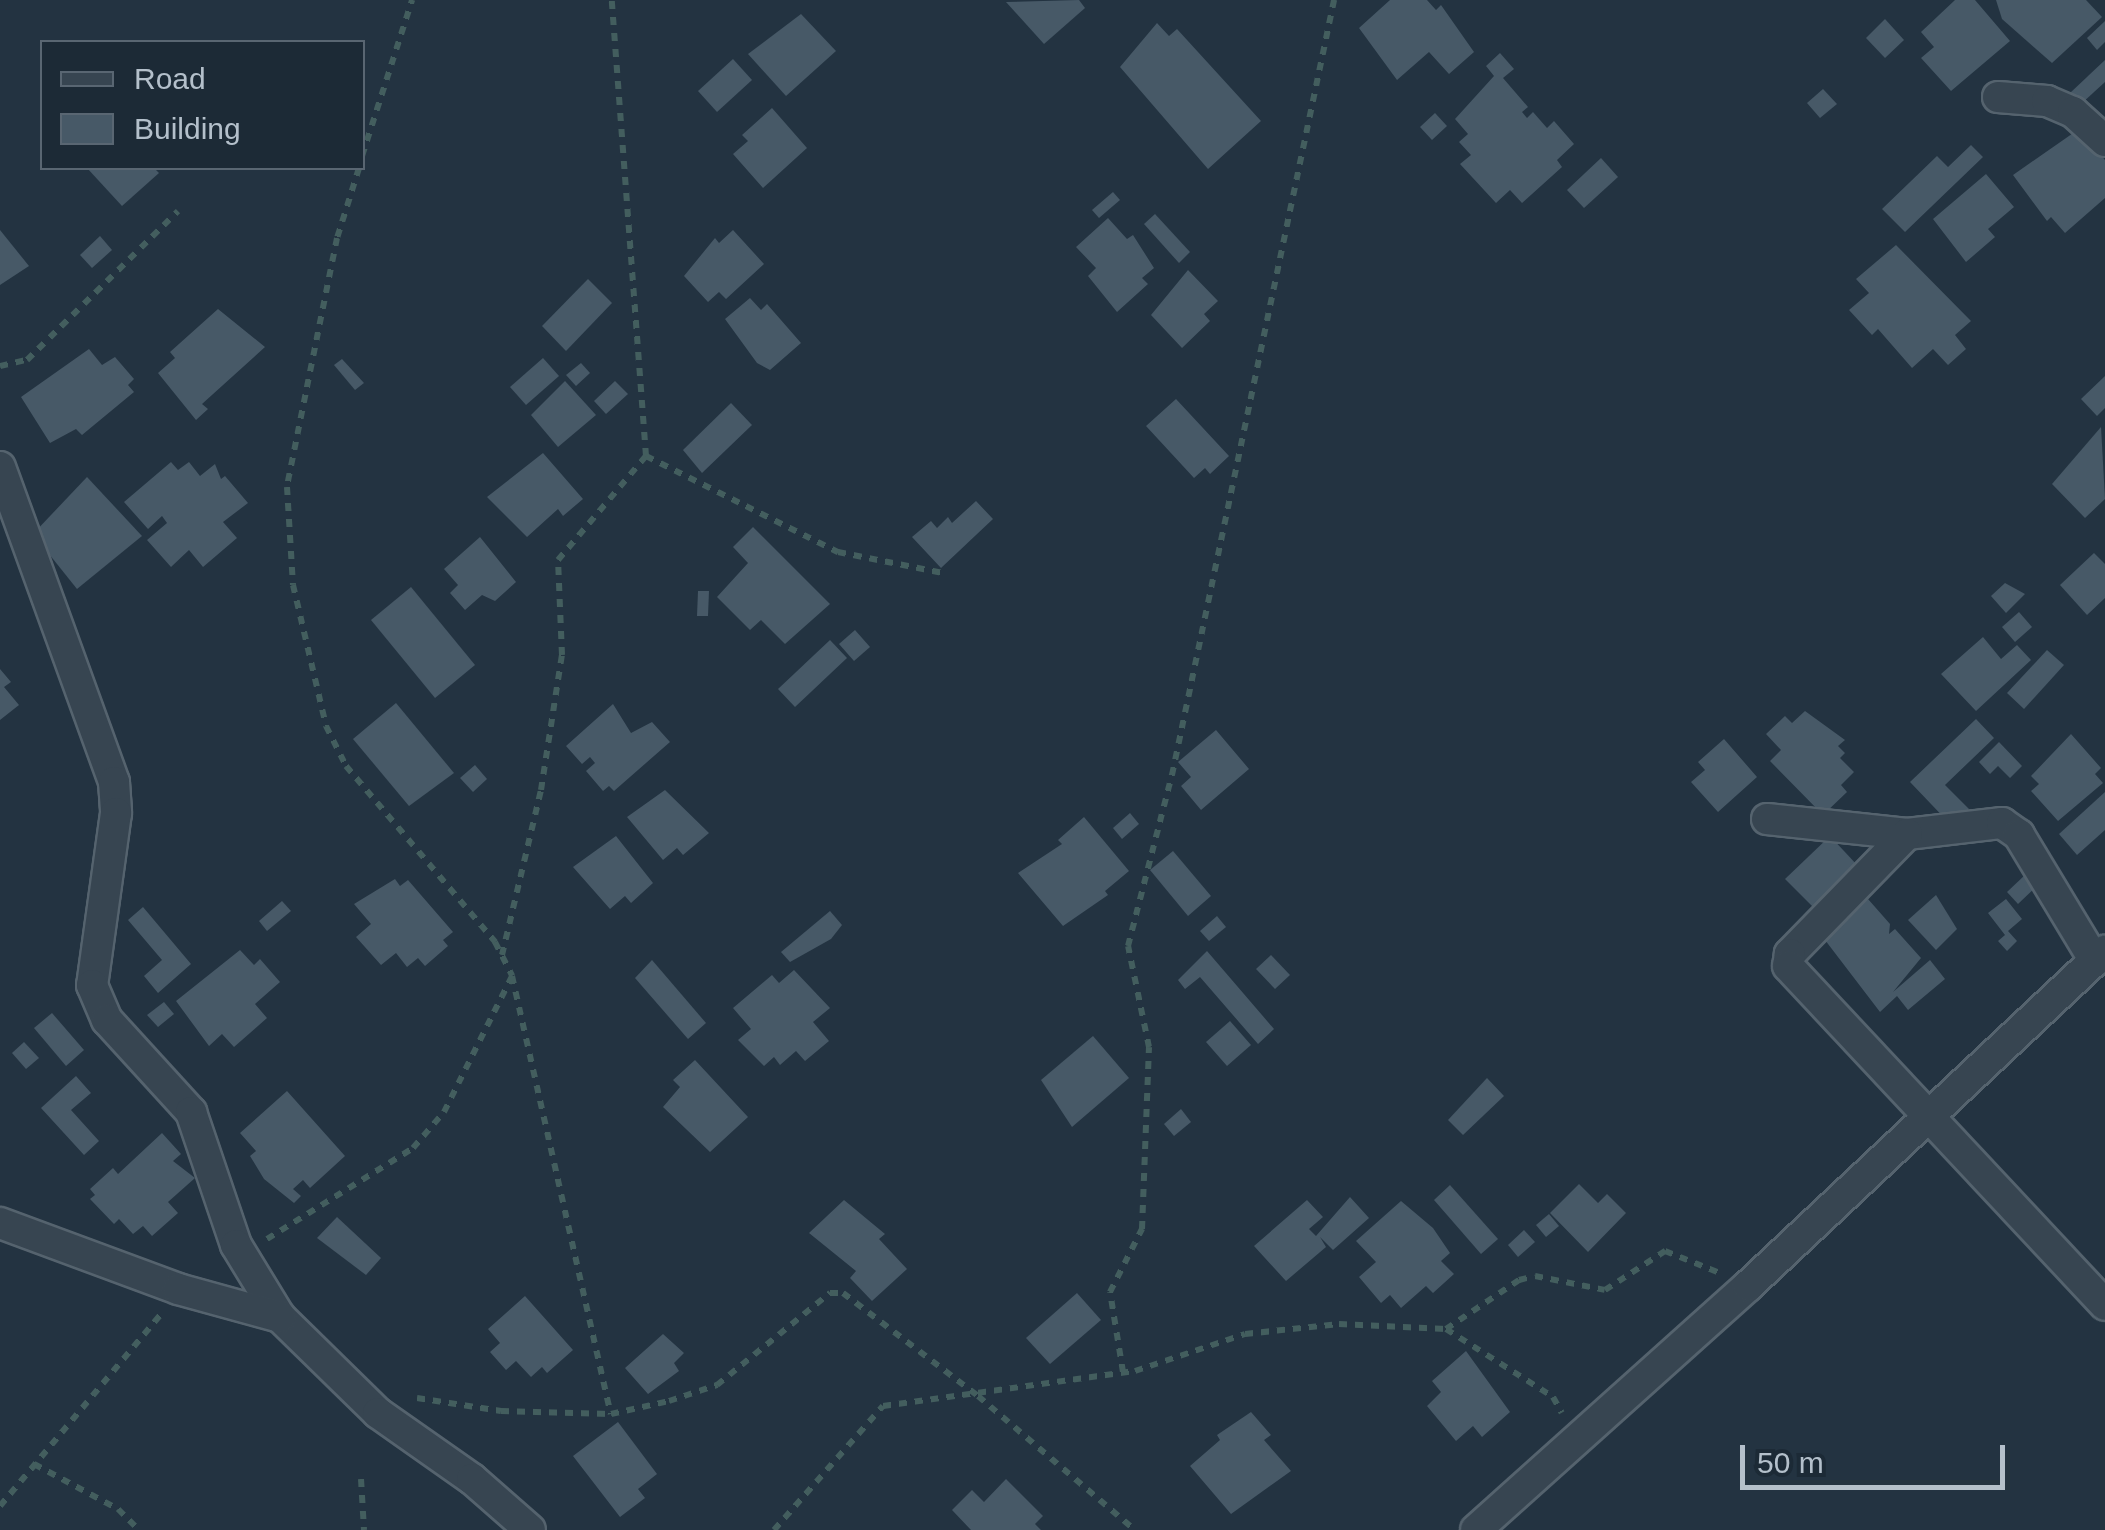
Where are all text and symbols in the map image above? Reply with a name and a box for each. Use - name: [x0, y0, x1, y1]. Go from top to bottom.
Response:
- legend: [40, 40, 365, 170]
- text: Road: [134, 62, 206, 95]
- text: Building: [134, 112, 241, 145]
- scale bar: [1745, 1425, 2010, 1487]
- text: 50 m: [1757, 1446, 1824, 1479]

